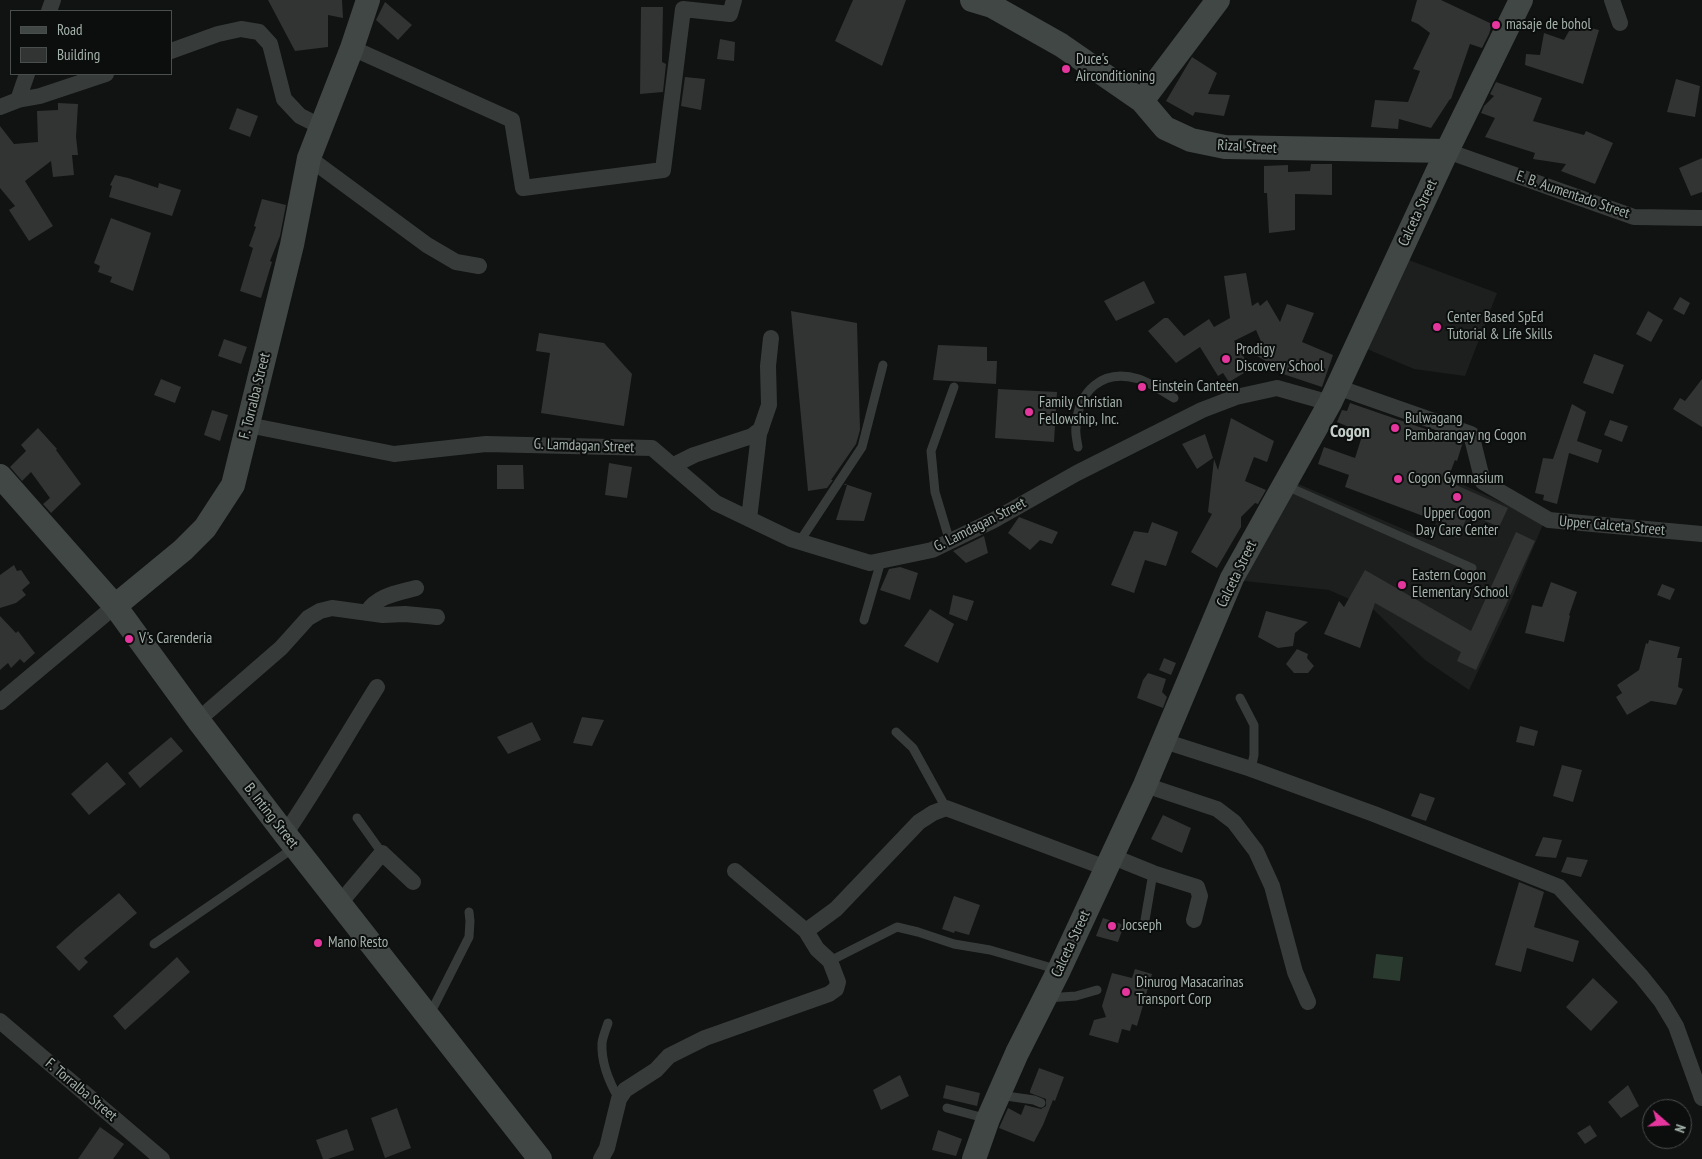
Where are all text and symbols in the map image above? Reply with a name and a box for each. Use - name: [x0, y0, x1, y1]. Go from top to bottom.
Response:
- legend: [10, 10, 172, 75]
- place label: masaje de bohol: [1506, 16, 1591, 34]
- marker: masaje de bohol: [1490, 19, 1502, 31]
- text: Road: [57, 20, 83, 39]
- text: Building: [57, 45, 100, 64]
- place label: Duce's Airconditioning: [1076, 51, 1155, 86]
- marker: Duce's Airconditioning: [1060, 63, 1072, 75]
- street label: Rizal Street: [1217, 136, 1277, 158]
- street label: E. B. Aumentado Street: [1514, 167, 1632, 223]
- street label: Calceta Street: [1395, 177, 1441, 249]
- place label: Center Based SpEd Tutorial & Life Skills: [1447, 309, 1553, 344]
- marker: Center Based SpEd Tutorial & Life Skills: [1431, 321, 1443, 333]
- place label: Prodigy Discovery School: [1236, 341, 1323, 376]
- street label: F. Torralba Street: [236, 351, 274, 441]
- marker: Prodigy Discovery School: [1220, 353, 1232, 365]
- place label: Einstein Canteen: [1152, 378, 1239, 396]
- marker: Einstein Canteen: [1136, 381, 1148, 393]
- place label: Family Christian Fellowship, Inc.: [1039, 394, 1122, 429]
- marker: Family Christian Fellowship, Inc.: [1023, 406, 1035, 418]
- place label: Bulwagang Pambarangay ng Cogon: [1405, 410, 1526, 445]
- district label: Cogon: [1330, 421, 1370, 443]
- marker: Bulwagang Pambarangay ng Cogon: [1389, 422, 1401, 434]
- street label: G. Lamdagan Street: [533, 435, 635, 457]
- place label: Cogon Gymnasium: [1408, 470, 1504, 488]
- marker: Cogon Gymnasium: [1392, 473, 1404, 485]
- marker: Upper Cogon Day Care Center: [1451, 491, 1463, 503]
- street label: G. Lamdagan Street: [931, 494, 1029, 556]
- place label: Upper Cogon Day Care Center: [1416, 505, 1498, 540]
- street label: Upper Calceta Street: [1558, 512, 1666, 540]
- street label: Calceta Street: [1213, 538, 1261, 610]
- place label: Eastern Cogon Elementary School: [1412, 567, 1509, 602]
- marker: Eastern Cogon Elementary School: [1396, 579, 1408, 591]
- place label: V's Carenderia: [139, 630, 212, 648]
- marker: V's Carenderia: [123, 633, 135, 645]
- street label: B. Inting Street: [240, 780, 302, 852]
- street label: Calceta Street: [1048, 908, 1094, 980]
- place label: Jocseph: [1122, 917, 1162, 935]
- marker: Jocseph: [1106, 920, 1118, 932]
- place label: Mano Resto: [328, 934, 388, 952]
- marker: Mano Resto: [312, 937, 324, 949]
- place label: Dinurog Masacarinas Transport Corp: [1136, 974, 1243, 1009]
- marker: Dinurog Masacarinas Transport Corp: [1120, 986, 1132, 998]
- street label: F. Torralba Street: [41, 1055, 121, 1125]
- north arrow: [1642, 1099, 1692, 1149]
- text: N: [1670, 1122, 1690, 1135]

